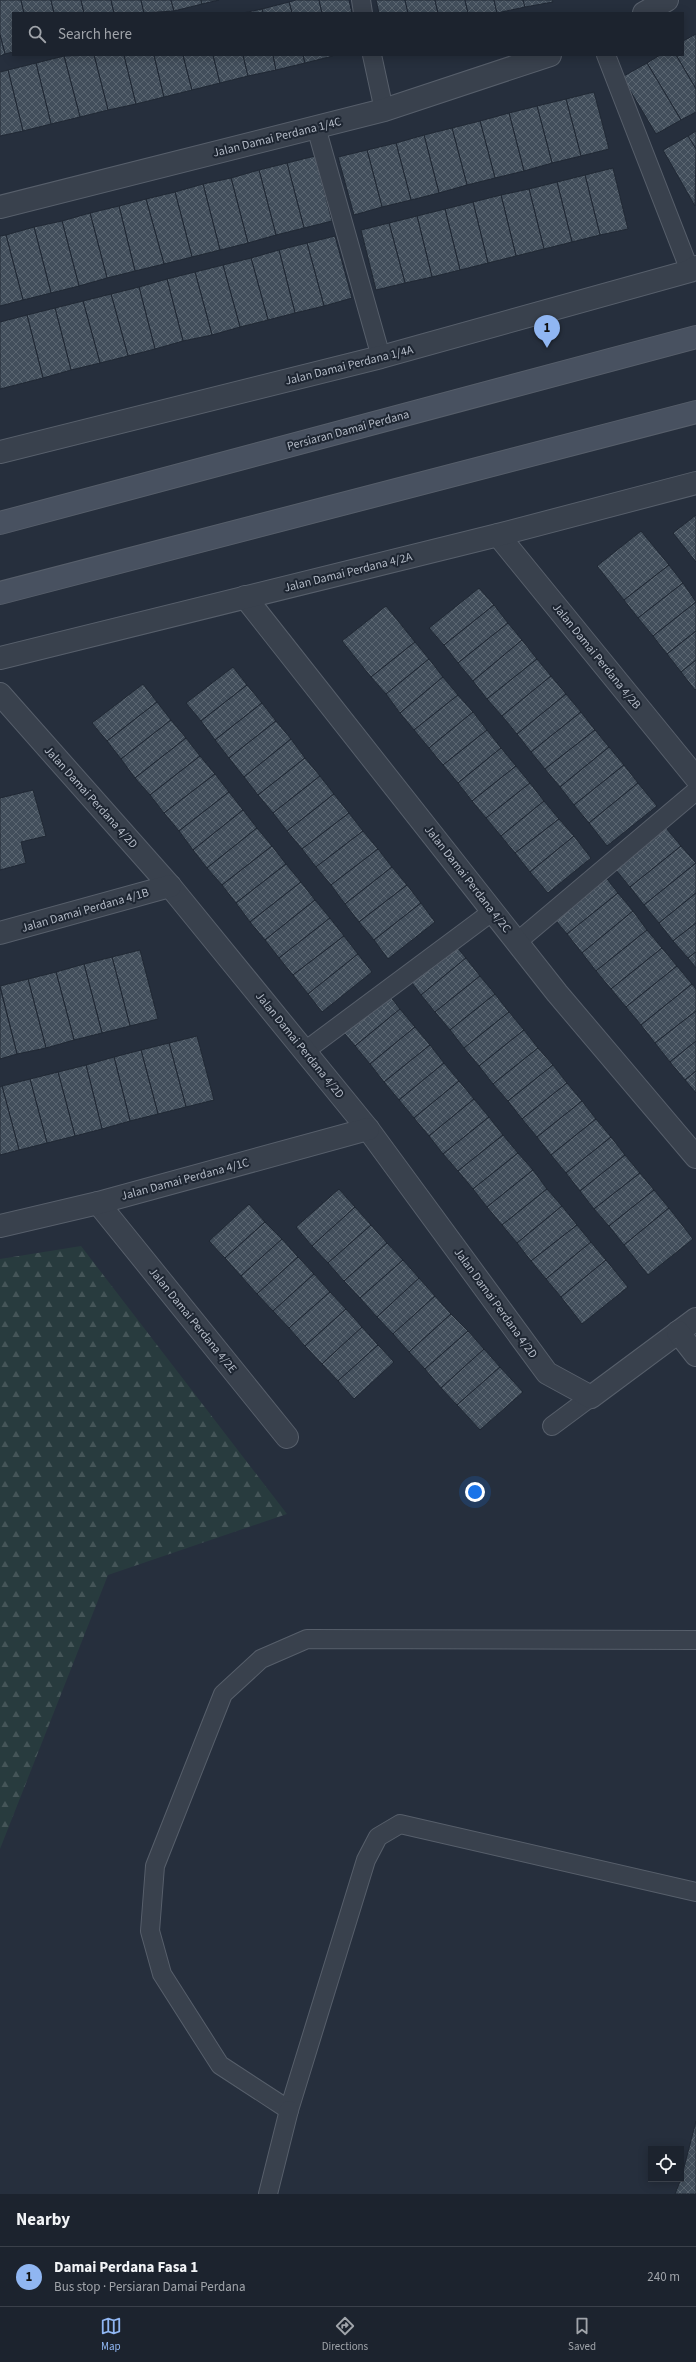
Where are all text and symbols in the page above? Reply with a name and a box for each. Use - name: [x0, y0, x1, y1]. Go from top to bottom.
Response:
- search box: [12, 12, 684, 56]
- icon: search: [26, 23, 48, 45]
- text: Search here: [58, 24, 132, 45]
- street label: Jalan Damai Perdana 1/4C: [211, 113, 343, 162]
- pin: 1: [534, 315, 560, 348]
- street label: Jalan Damai Perdana 1/4A: [283, 341, 415, 390]
- street label: Persiaran Damai Perdana: [285, 406, 411, 455]
- street label: Jalan Damai Perdana 4/2A: [282, 548, 414, 597]
- street label: Jalan Damai Perdana 4/2B: [548, 600, 645, 713]
- street label: Jalan Damai Perdana 4/2D: [40, 742, 141, 852]
- street label: Jalan Damai Perdana 4/2C: [420, 822, 515, 937]
- street label: Jalan Damai Perdana 4/1B: [19, 884, 151, 937]
- street label: Jalan Damai Perdana 4/2D: [251, 989, 348, 1102]
- street label: Jalan Damai Perdana 4/1C: [119, 1154, 251, 1205]
- street label: Jalan Damai Perdana 4/2D: [450, 1245, 541, 1362]
- street label: Jalan Damai Perdana 4/2E: [145, 1264, 241, 1377]
- your location: [465, 1482, 485, 1502]
- map controls: [648, 2146, 684, 2182]
- button: locate: [648, 2146, 684, 2182]
- text: Nearby: [16, 2208, 70, 2232]
- text: Damai Perdana Fasa 1: [54, 2257, 198, 2278]
- text: 1: [26, 2268, 32, 2286]
- text: 240 m: [647, 2268, 680, 2286]
- text: Bus stop · Persiaran Damai Perdana: [54, 2278, 245, 2296]
- tab: Map: [100, 2315, 122, 2354]
- tab: Directions: [322, 2315, 368, 2354]
- tab: Saved: [568, 2315, 596, 2354]

